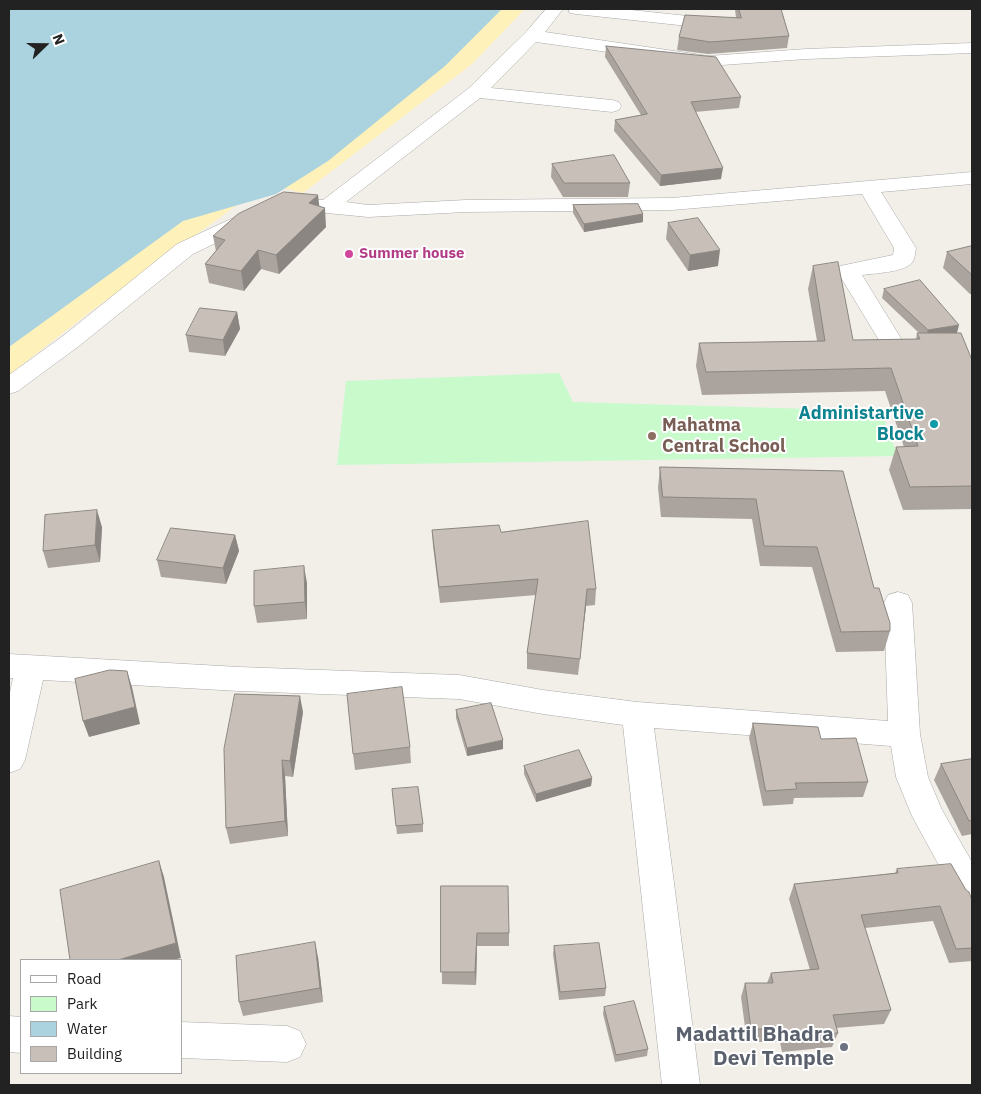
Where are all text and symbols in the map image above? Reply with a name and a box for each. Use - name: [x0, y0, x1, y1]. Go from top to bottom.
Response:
- north arrow: [20, 20, 70, 70]
- text: N: [49, 31, 69, 47]
- place label: Summer house: [359, 245, 464, 263]
- marker: Summer house: [343, 248, 355, 260]
- place label: Administartive Block: [799, 403, 924, 446]
- place label: Mahatma Central School: [662, 415, 785, 458]
- marker: Administartive Block: [928, 418, 940, 430]
- marker: Mahatma Central School: [646, 430, 658, 442]
- legend: [20, 959, 182, 1074]
- text: Road: [67, 969, 102, 988]
- text: Park: [67, 994, 97, 1013]
- text: Water: [67, 1019, 107, 1038]
- place label: Madattil Bhadra Devi Temple: [676, 1022, 834, 1072]
- marker: Madattil Bhadra Devi Temple: [838, 1041, 850, 1053]
- text: Building: [67, 1044, 122, 1063]

